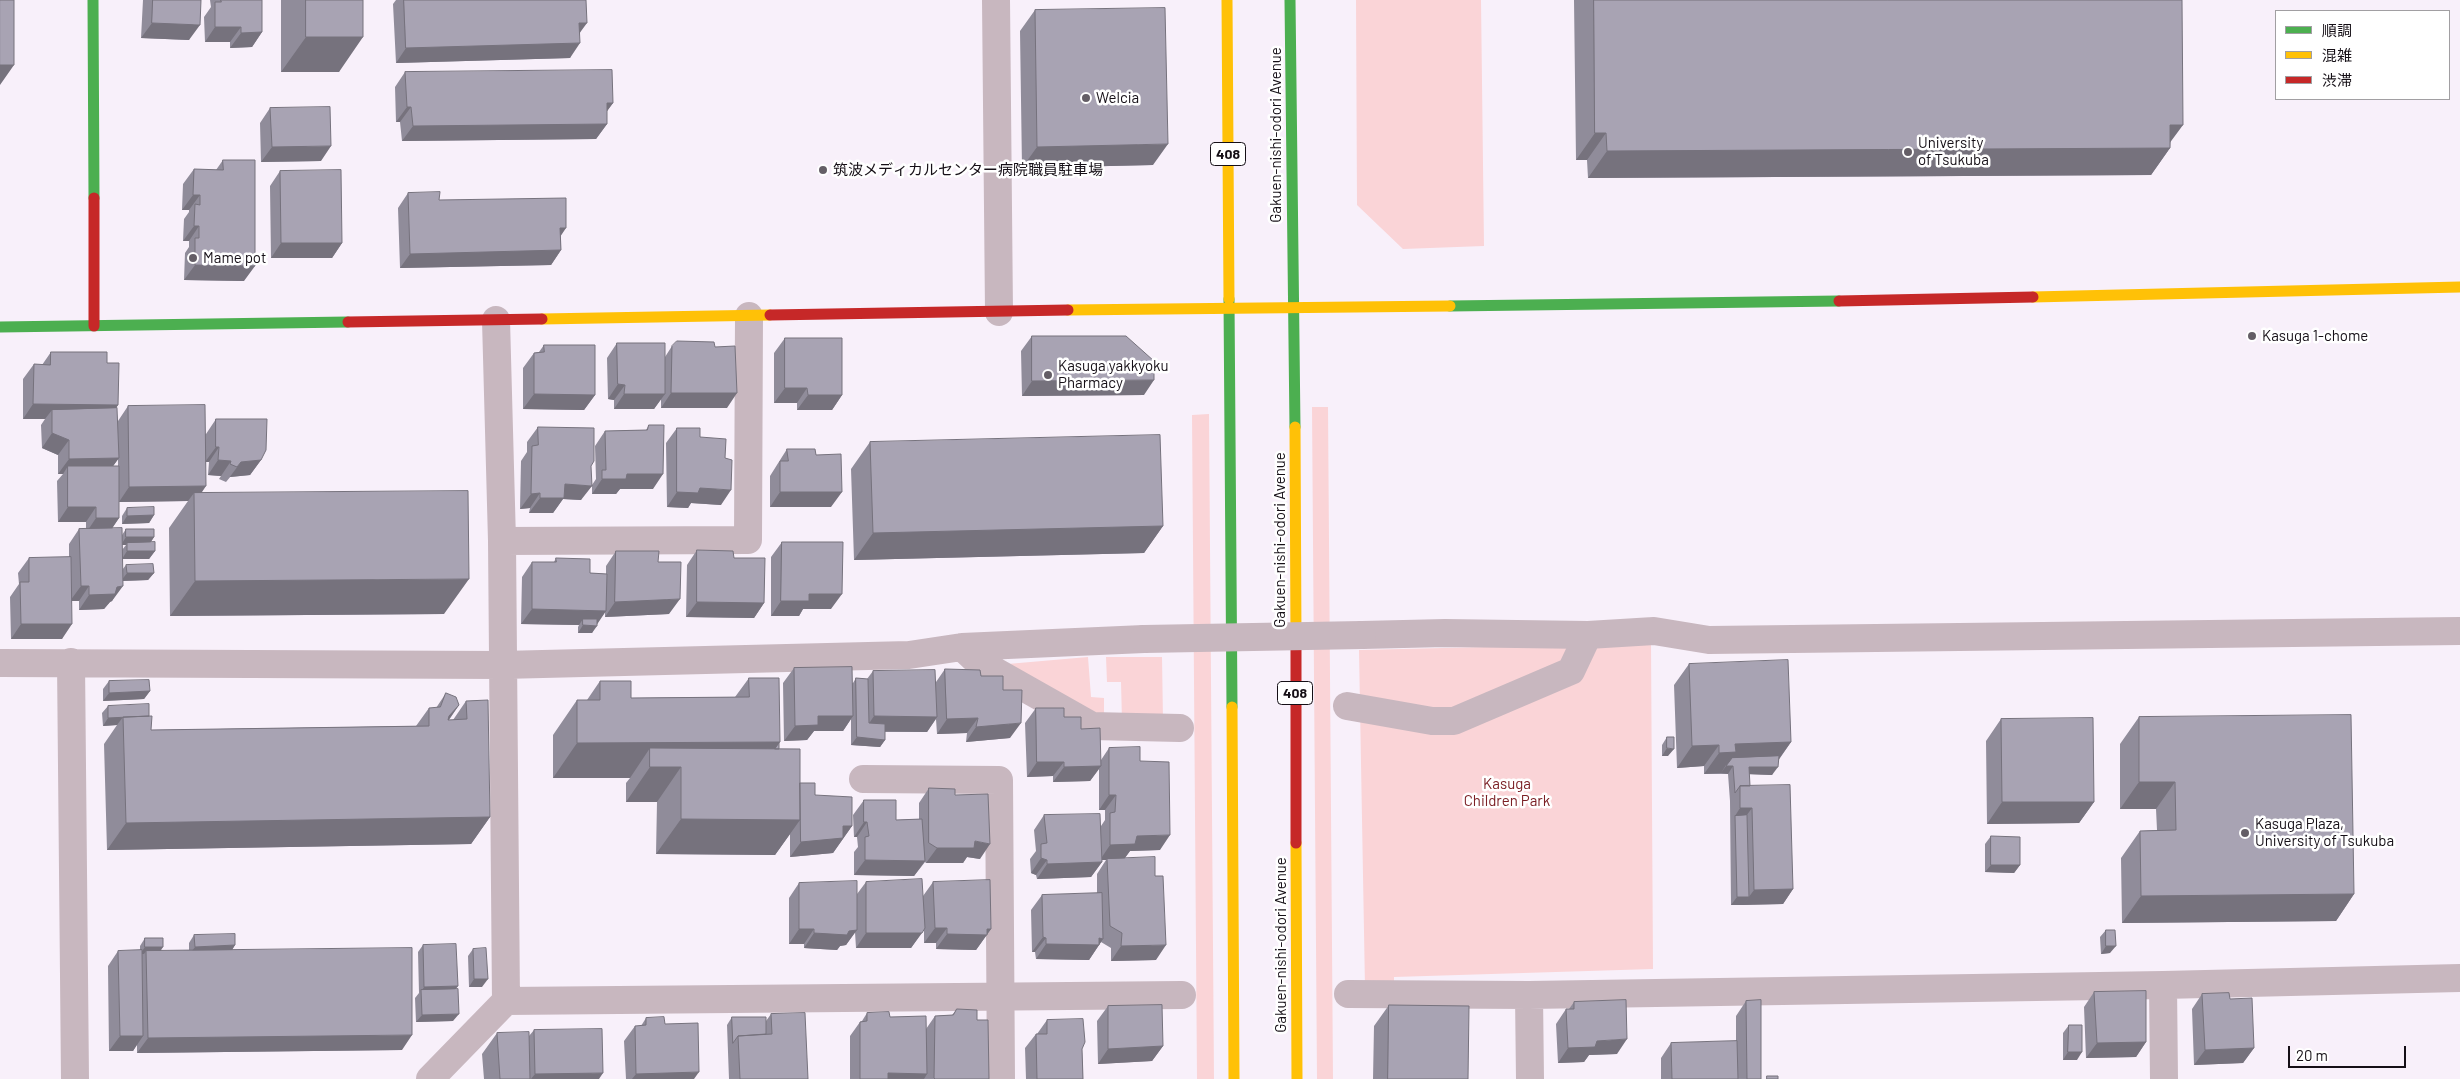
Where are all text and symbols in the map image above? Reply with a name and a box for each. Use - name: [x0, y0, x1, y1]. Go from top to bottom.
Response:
- legend: [2275, 10, 2450, 100]
- text: 順調: [2322, 21, 2352, 39]
- text: 混雑: [2322, 46, 2352, 64]
- street label: Gakuen-nishi-odori Avenue: [1267, 47, 1285, 223]
- text: 渋滞: [2322, 71, 2352, 89]
- place label: Welcia: [1096, 89, 1139, 107]
- marker: Welcia: [1080, 92, 1092, 104]
- place label: University of Tsukuba: [1918, 134, 1989, 169]
- road number: 408: [1210, 142, 1246, 166]
- marker: University of Tsukuba: [1902, 146, 1914, 158]
- place label: 筑波メディカルセンター病院職員駐車場: [833, 161, 1103, 179]
- marker: 筑波メディカルセンター病院職員駐車場: [817, 164, 829, 176]
- place label: Mame pot: [203, 249, 266, 267]
- marker: Mame pot: [187, 252, 199, 264]
- place label: Kasuga 1-chome: [2262, 327, 2368, 345]
- marker: Kasuga 1-chome: [2246, 330, 2258, 342]
- place label: Kasuga yakkyoku Pharmacy: [1058, 357, 1169, 392]
- marker: Kasuga yakkyoku Pharmacy: [1042, 369, 1054, 381]
- street label: Gakuen-nishi-odori Avenue: [1271, 452, 1289, 628]
- road number: 408: [1278, 681, 1312, 704]
- park label: Kasuga Children Park: [1464, 775, 1550, 810]
- place label: Kasuga Plaza, University of Tsukuba: [2255, 815, 2394, 850]
- marker: Kasuga Plaza, University of Tsukuba: [2239, 827, 2251, 839]
- street label: Gakuen-nishi-odori Avenue: [1272, 857, 1290, 1033]
- scale bar: [2290, 1036, 2408, 1068]
- text: 20 m: [2296, 1046, 2328, 1064]

